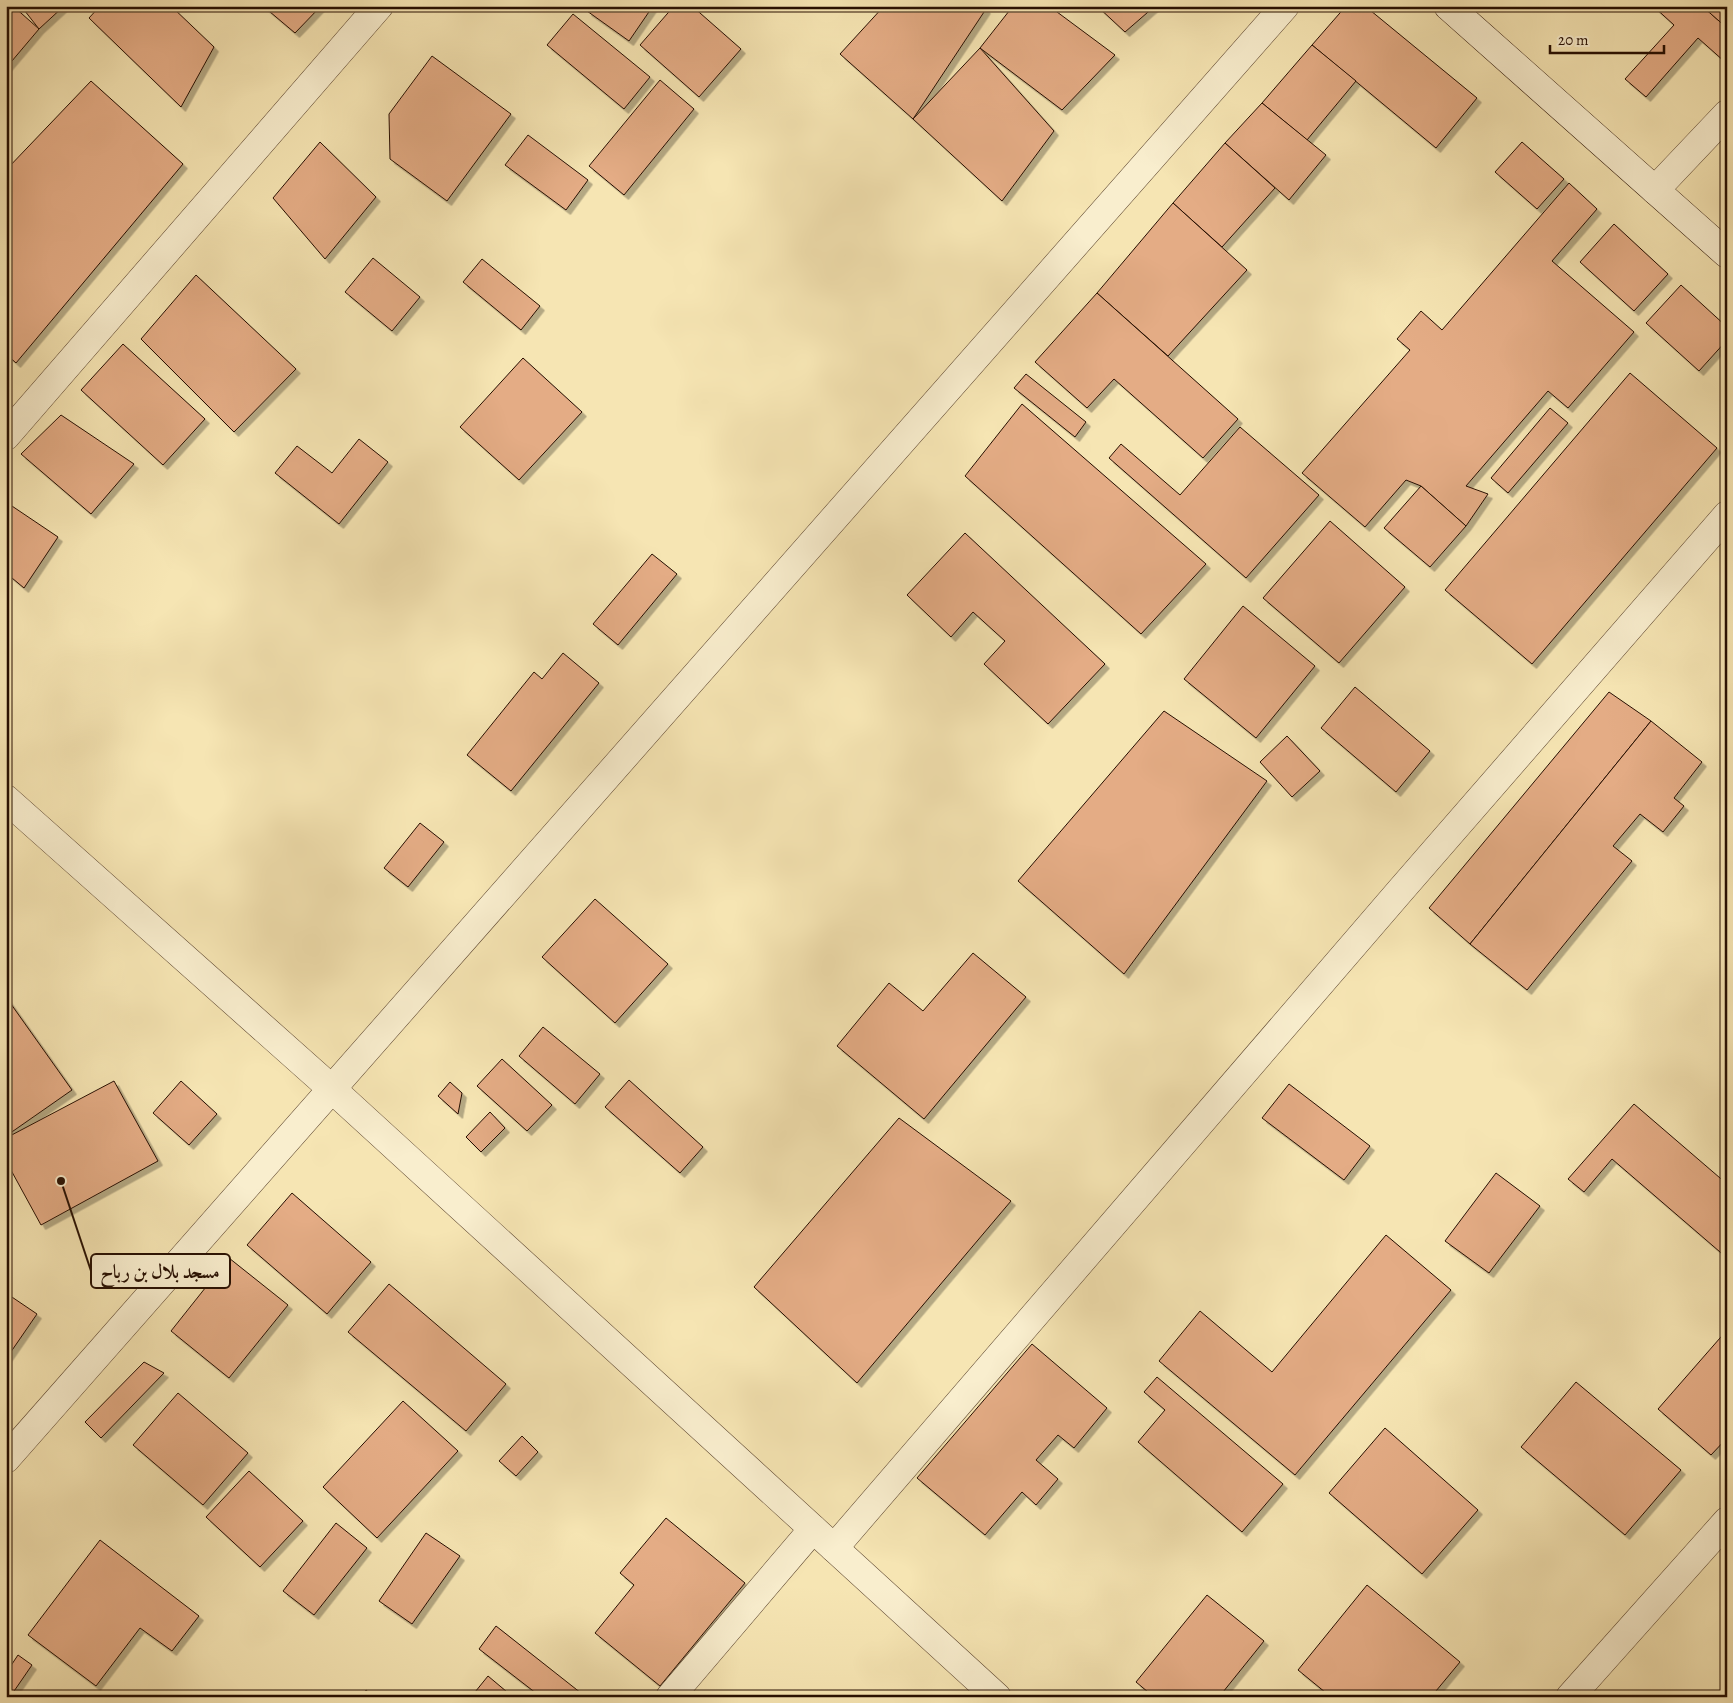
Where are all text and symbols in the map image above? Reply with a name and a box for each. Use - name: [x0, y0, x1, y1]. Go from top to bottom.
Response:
- scale bar: [1550, 22, 1664, 54]
- text: 20 m: [1558, 30, 1589, 50]
- callout: مسجد بلال بن رباح: [91, 1254, 230, 1288]
- text: مسجد بلال بن رباح: [100, 1259, 220, 1289]

